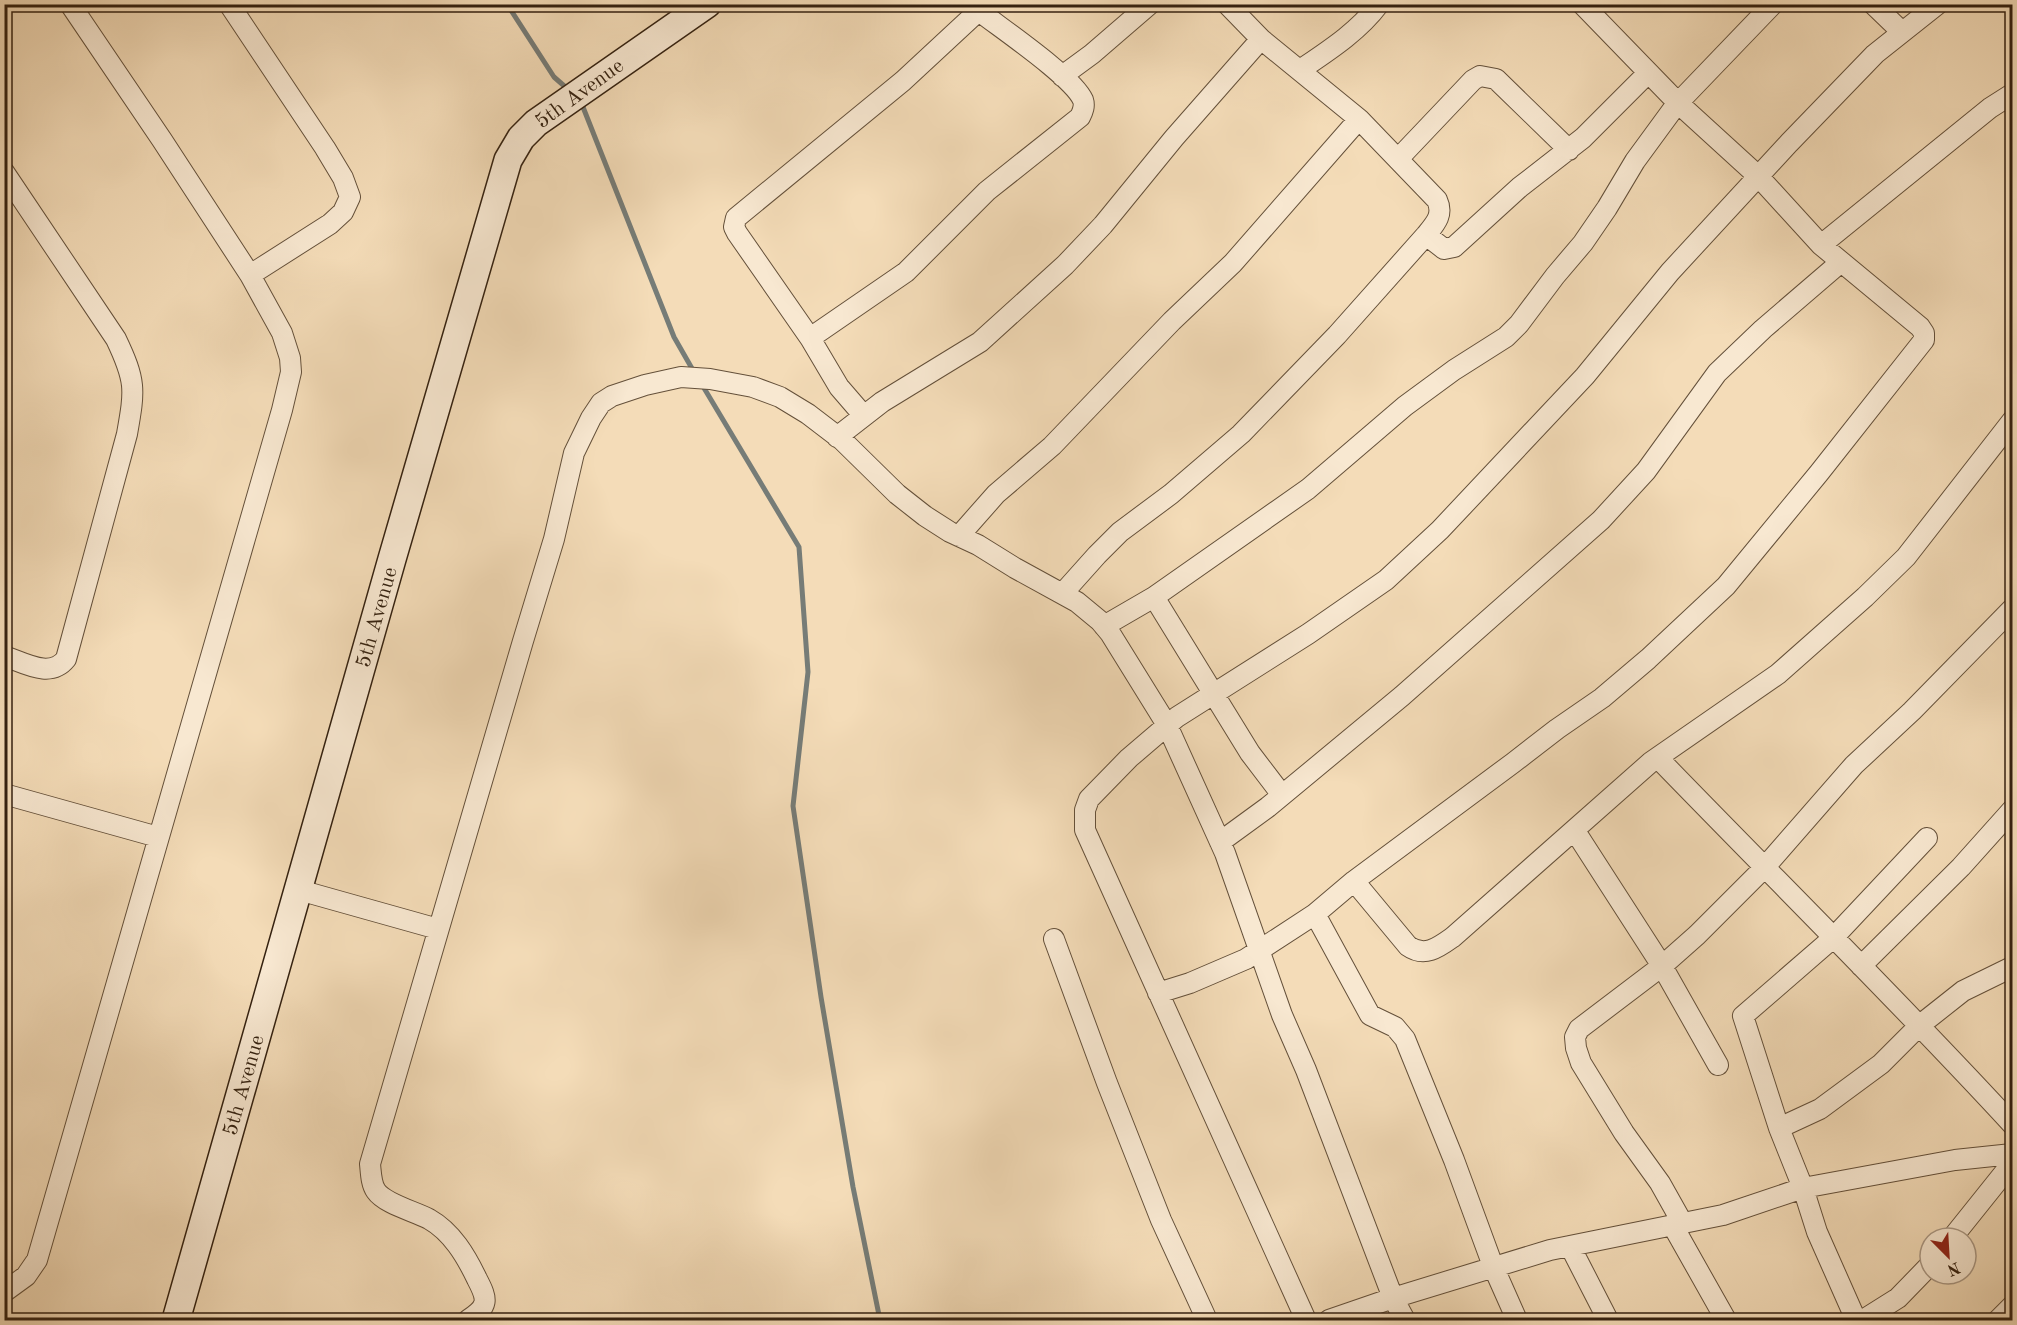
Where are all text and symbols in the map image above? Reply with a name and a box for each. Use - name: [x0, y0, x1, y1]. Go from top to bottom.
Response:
- street label: 5th Avenue: [532, 55, 628, 133]
- street label: 5th Avenue: [353, 565, 402, 670]
- street label: 5th Avenue: [220, 1033, 269, 1138]
- north arrow: [1918, 1226, 1978, 1286]
- text: N: [1944, 1258, 1962, 1278]

